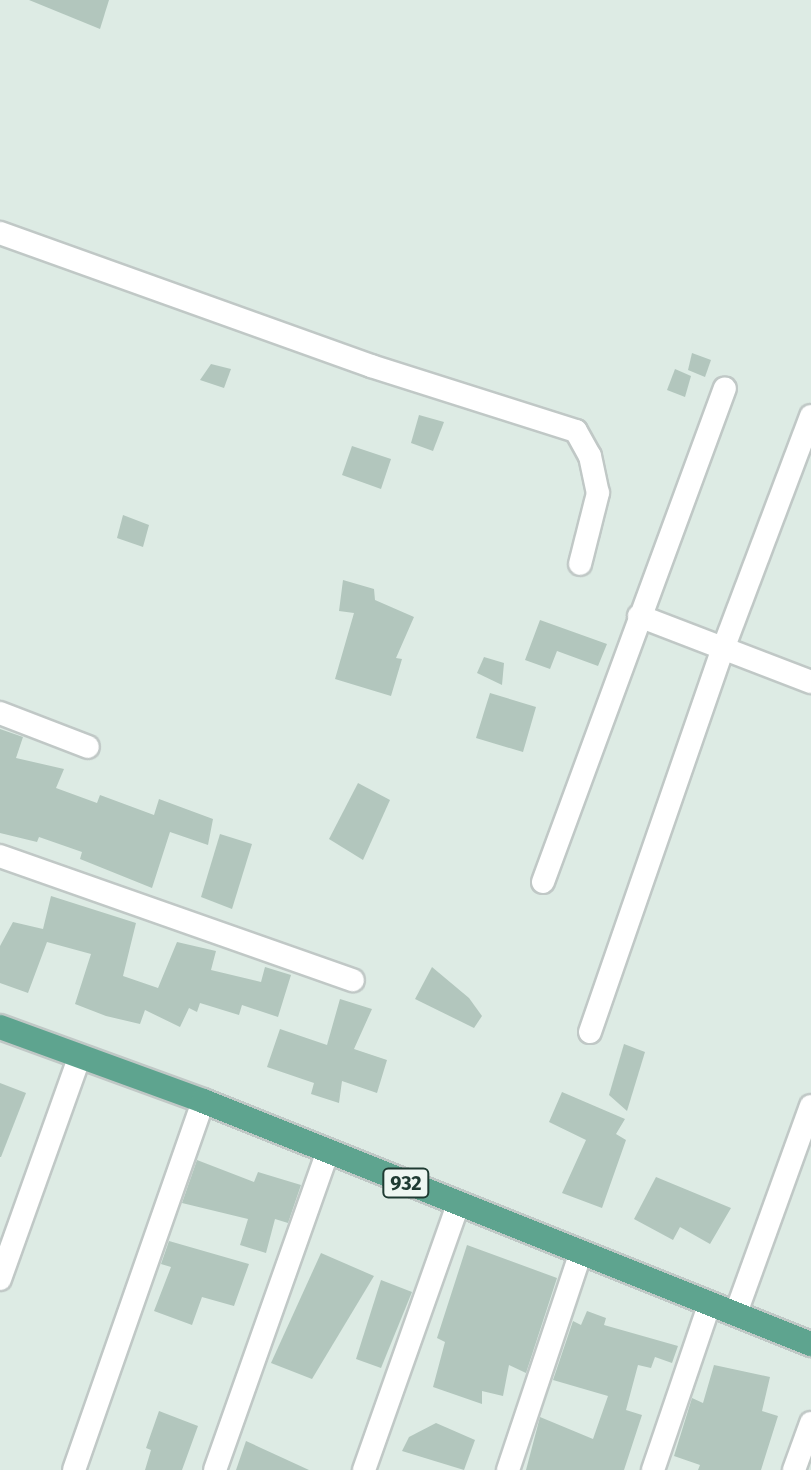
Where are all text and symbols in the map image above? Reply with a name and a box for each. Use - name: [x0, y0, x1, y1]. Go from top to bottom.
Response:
- road number: 932: [382, 1167, 430, 1199]

